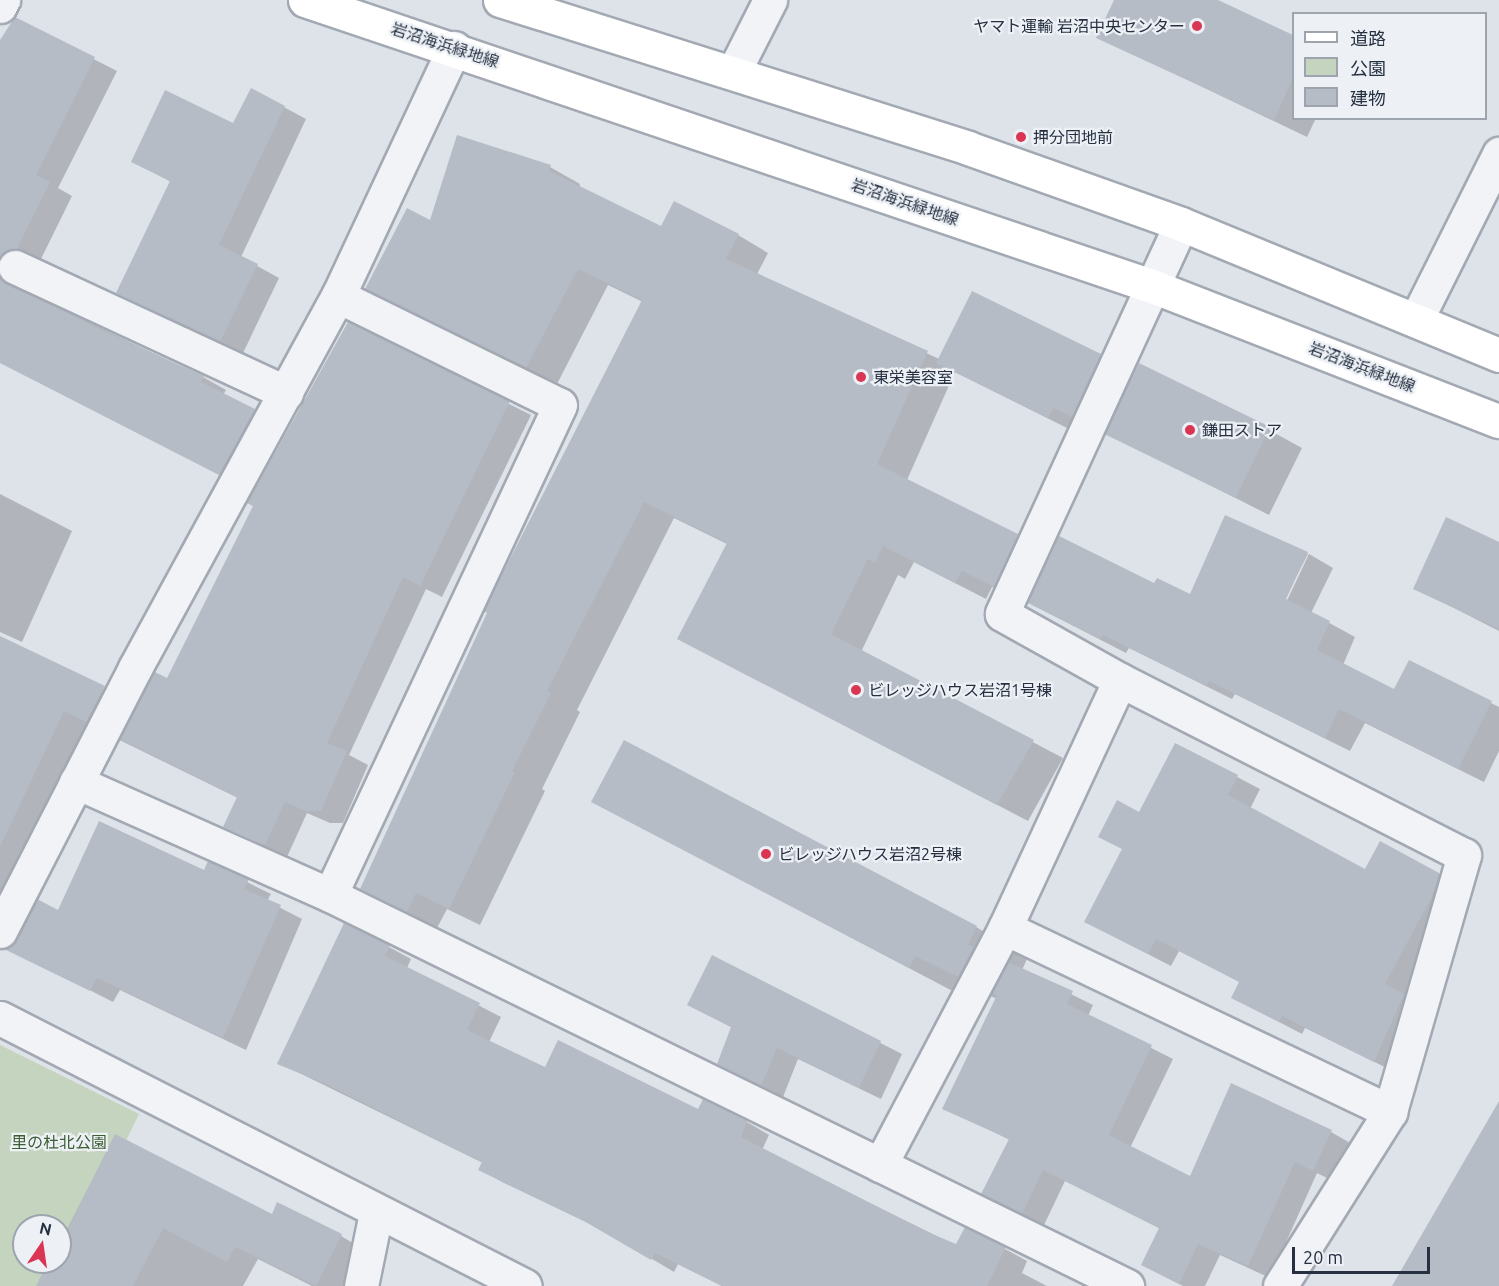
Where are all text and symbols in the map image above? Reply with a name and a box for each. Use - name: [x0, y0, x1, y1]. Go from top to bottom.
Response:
- legend: [1292, 12, 1487, 120]
- place label: ヤマト運輸 岩沼中央センター: [973, 16, 1185, 36]
- street label: 岩沼海浜緑地線: [389, 19, 501, 71]
- marker: ヤマト運輸 岩沼中央センター: [1190, 19, 1204, 33]
- text: 道路: [1350, 28, 1386, 48]
- text: 公園: [1350, 58, 1386, 78]
- text: 建物: [1350, 88, 1386, 108]
- place label: 押分団地前: [1033, 127, 1113, 147]
- marker: 押分団地前: [1014, 130, 1028, 144]
- street label: 岩沼海浜緑地線: [849, 175, 961, 229]
- street label: 岩沼海浜緑地線: [1306, 338, 1418, 396]
- place label: 東栄美容室: [873, 367, 953, 387]
- marker: 東栄美容室: [854, 370, 868, 384]
- place label: 鎌田ストア: [1202, 420, 1282, 440]
- marker: 鎌田ストア: [1183, 423, 1197, 437]
- place label: ビレッジハウス岩沼1号棟: [868, 680, 1053, 700]
- marker: ビレッジハウス岩沼1号棟: [849, 683, 863, 697]
- place label: ビレッジハウス岩沼2号棟: [778, 844, 963, 864]
- marker: ビレッジハウス岩沼2号棟: [759, 847, 773, 861]
- park label: 里の杜北公園: [11, 1132, 107, 1152]
- north arrow: [12, 1214, 72, 1274]
- text: N: [38, 1218, 53, 1239]
- scale bar: [1295, 1235, 1433, 1273]
- text: 20 m: [1303, 1247, 1343, 1267]

